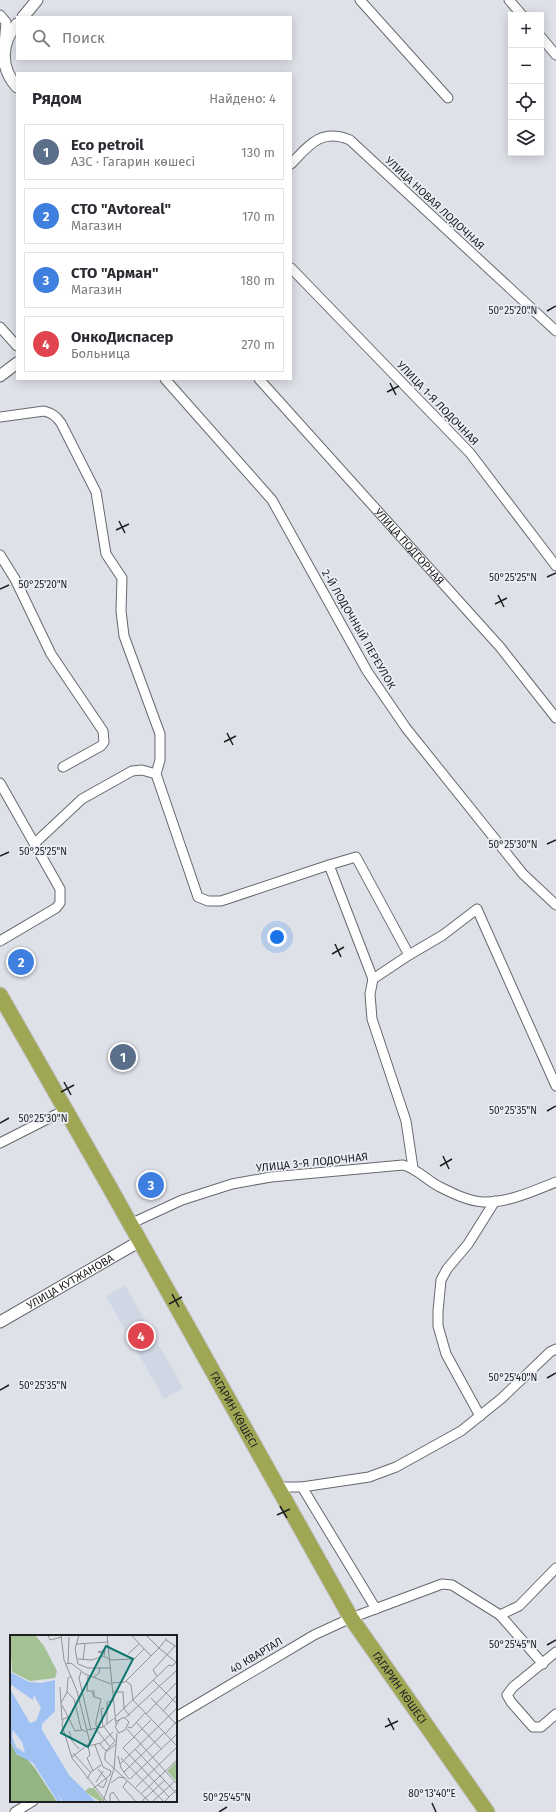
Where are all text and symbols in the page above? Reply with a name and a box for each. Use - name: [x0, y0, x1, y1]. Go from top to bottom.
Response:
- map controls: [508, 12, 544, 156]
- button: +: [508, 12, 544, 48]
- search box: [16, 16, 292, 60]
- icon: search: [30, 27, 52, 49]
- text: Поиск: [62, 29, 105, 47]
- button: −: [508, 48, 544, 84]
- button: locate: [508, 84, 544, 120]
- text: Рядом: [32, 88, 82, 109]
- text: Найдено: 4: [209, 91, 276, 106]
- button: layers: [508, 120, 544, 156]
- text: Eco petroil: [71, 136, 144, 154]
- text: 1: [43, 145, 49, 160]
- text: 130 m: [241, 145, 275, 160]
- text: АЗС · Гагарин көшесі: [71, 154, 195, 169]
- street label: УЛИЦА НОВАЯ ЛОДОЧНАЯ: [382, 154, 487, 253]
- text: СТО "Avtoreal": [71, 200, 171, 218]
- text: 2: [43, 209, 49, 224]
- text: 170 m: [242, 209, 275, 224]
- text: Магазин: [71, 218, 122, 233]
- text: СТО "Арман": [71, 264, 159, 282]
- text: 3: [43, 273, 49, 288]
- text: 180 m: [240, 273, 275, 288]
- text: Магазин: [71, 282, 122, 297]
- text: 50°25'20"N: [489, 305, 537, 317]
- text: ОнкоДиспасер: [71, 328, 174, 346]
- text: 4: [42, 337, 50, 352]
- text: 270 m: [241, 337, 275, 352]
- text: Больница: [71, 346, 130, 361]
- street label: УЛИЦА 1-Я ЛОДОЧНАЯ: [394, 359, 481, 448]
- street label: УЛИЦА ПОДГОРНАЯ: [371, 506, 447, 587]
- street label: 2-Й ЛОДОЧНЫЙ ПЕРЕУЛОК: [319, 567, 398, 692]
- text: 50°25'25"N: [489, 572, 537, 584]
- text: 50°25'20"N: [19, 579, 67, 591]
- text: 50°25'30"N: [489, 839, 537, 851]
- text: 50°25'25"N: [19, 846, 67, 858]
- your location: [267, 927, 287, 947]
- pin: 2: [8, 947, 34, 977]
- pin: 1: [110, 1042, 136, 1072]
- text: 50°25'35"N: [489, 1105, 537, 1117]
- text: 50°25'30"N: [19, 1113, 67, 1125]
- street label: УЛИЦА 3-Я ЛОДОЧНАЯ: [255, 1150, 369, 1175]
- pin: 3: [138, 1170, 164, 1200]
- street label: УЛИЦА КУТЖАНОВА: [24, 1251, 117, 1312]
- pin: 4: [128, 1321, 154, 1351]
- street label: ГАГАРИН КӨШЕСІ: [207, 1369, 260, 1450]
- text: 50°25'40"N: [489, 1372, 537, 1384]
- text: 50°25'35"N: [19, 1380, 67, 1392]
- inset map: [10, 1635, 177, 1802]
- street label: 40 КВАРТАЛ: [228, 1635, 285, 1676]
- text: 50°25'45"N: [489, 1639, 537, 1651]
- street label: ГАГАРИН КӨШЕСІ: [370, 1649, 429, 1726]
- text: 80°13'40"E: [408, 1788, 456, 1800]
- text: 50°25'45"N: [203, 1792, 251, 1804]

